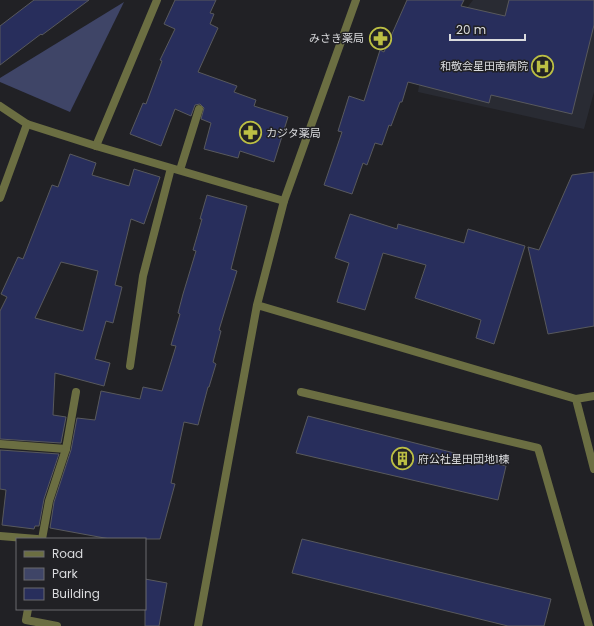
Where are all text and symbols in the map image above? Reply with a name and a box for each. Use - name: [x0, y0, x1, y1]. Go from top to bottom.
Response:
- scale bar: [450, 16, 525, 42]
- text: 20 m: [456, 21, 486, 38]
- pharmacy icon: みさき薬局: [367, 25, 393, 51]
- place label: みさき薬局: [309, 30, 364, 46]
- hospital icon: 和敬会星田南病院: [530, 53, 556, 79]
- place label: 和敬会星田南病院: [440, 58, 528, 74]
- pharmacy icon: カジタ薬局: [237, 120, 263, 146]
- place label: カジタ薬局: [266, 125, 321, 141]
- building icon: 府公社星田団地1棟: [389, 446, 415, 472]
- place label: 府公社星田団地1棟: [418, 451, 510, 467]
- legend: [16, 538, 146, 610]
- text: Road: [52, 545, 83, 562]
- text: Park: [52, 565, 79, 582]
- text: Building: [52, 585, 100, 602]

